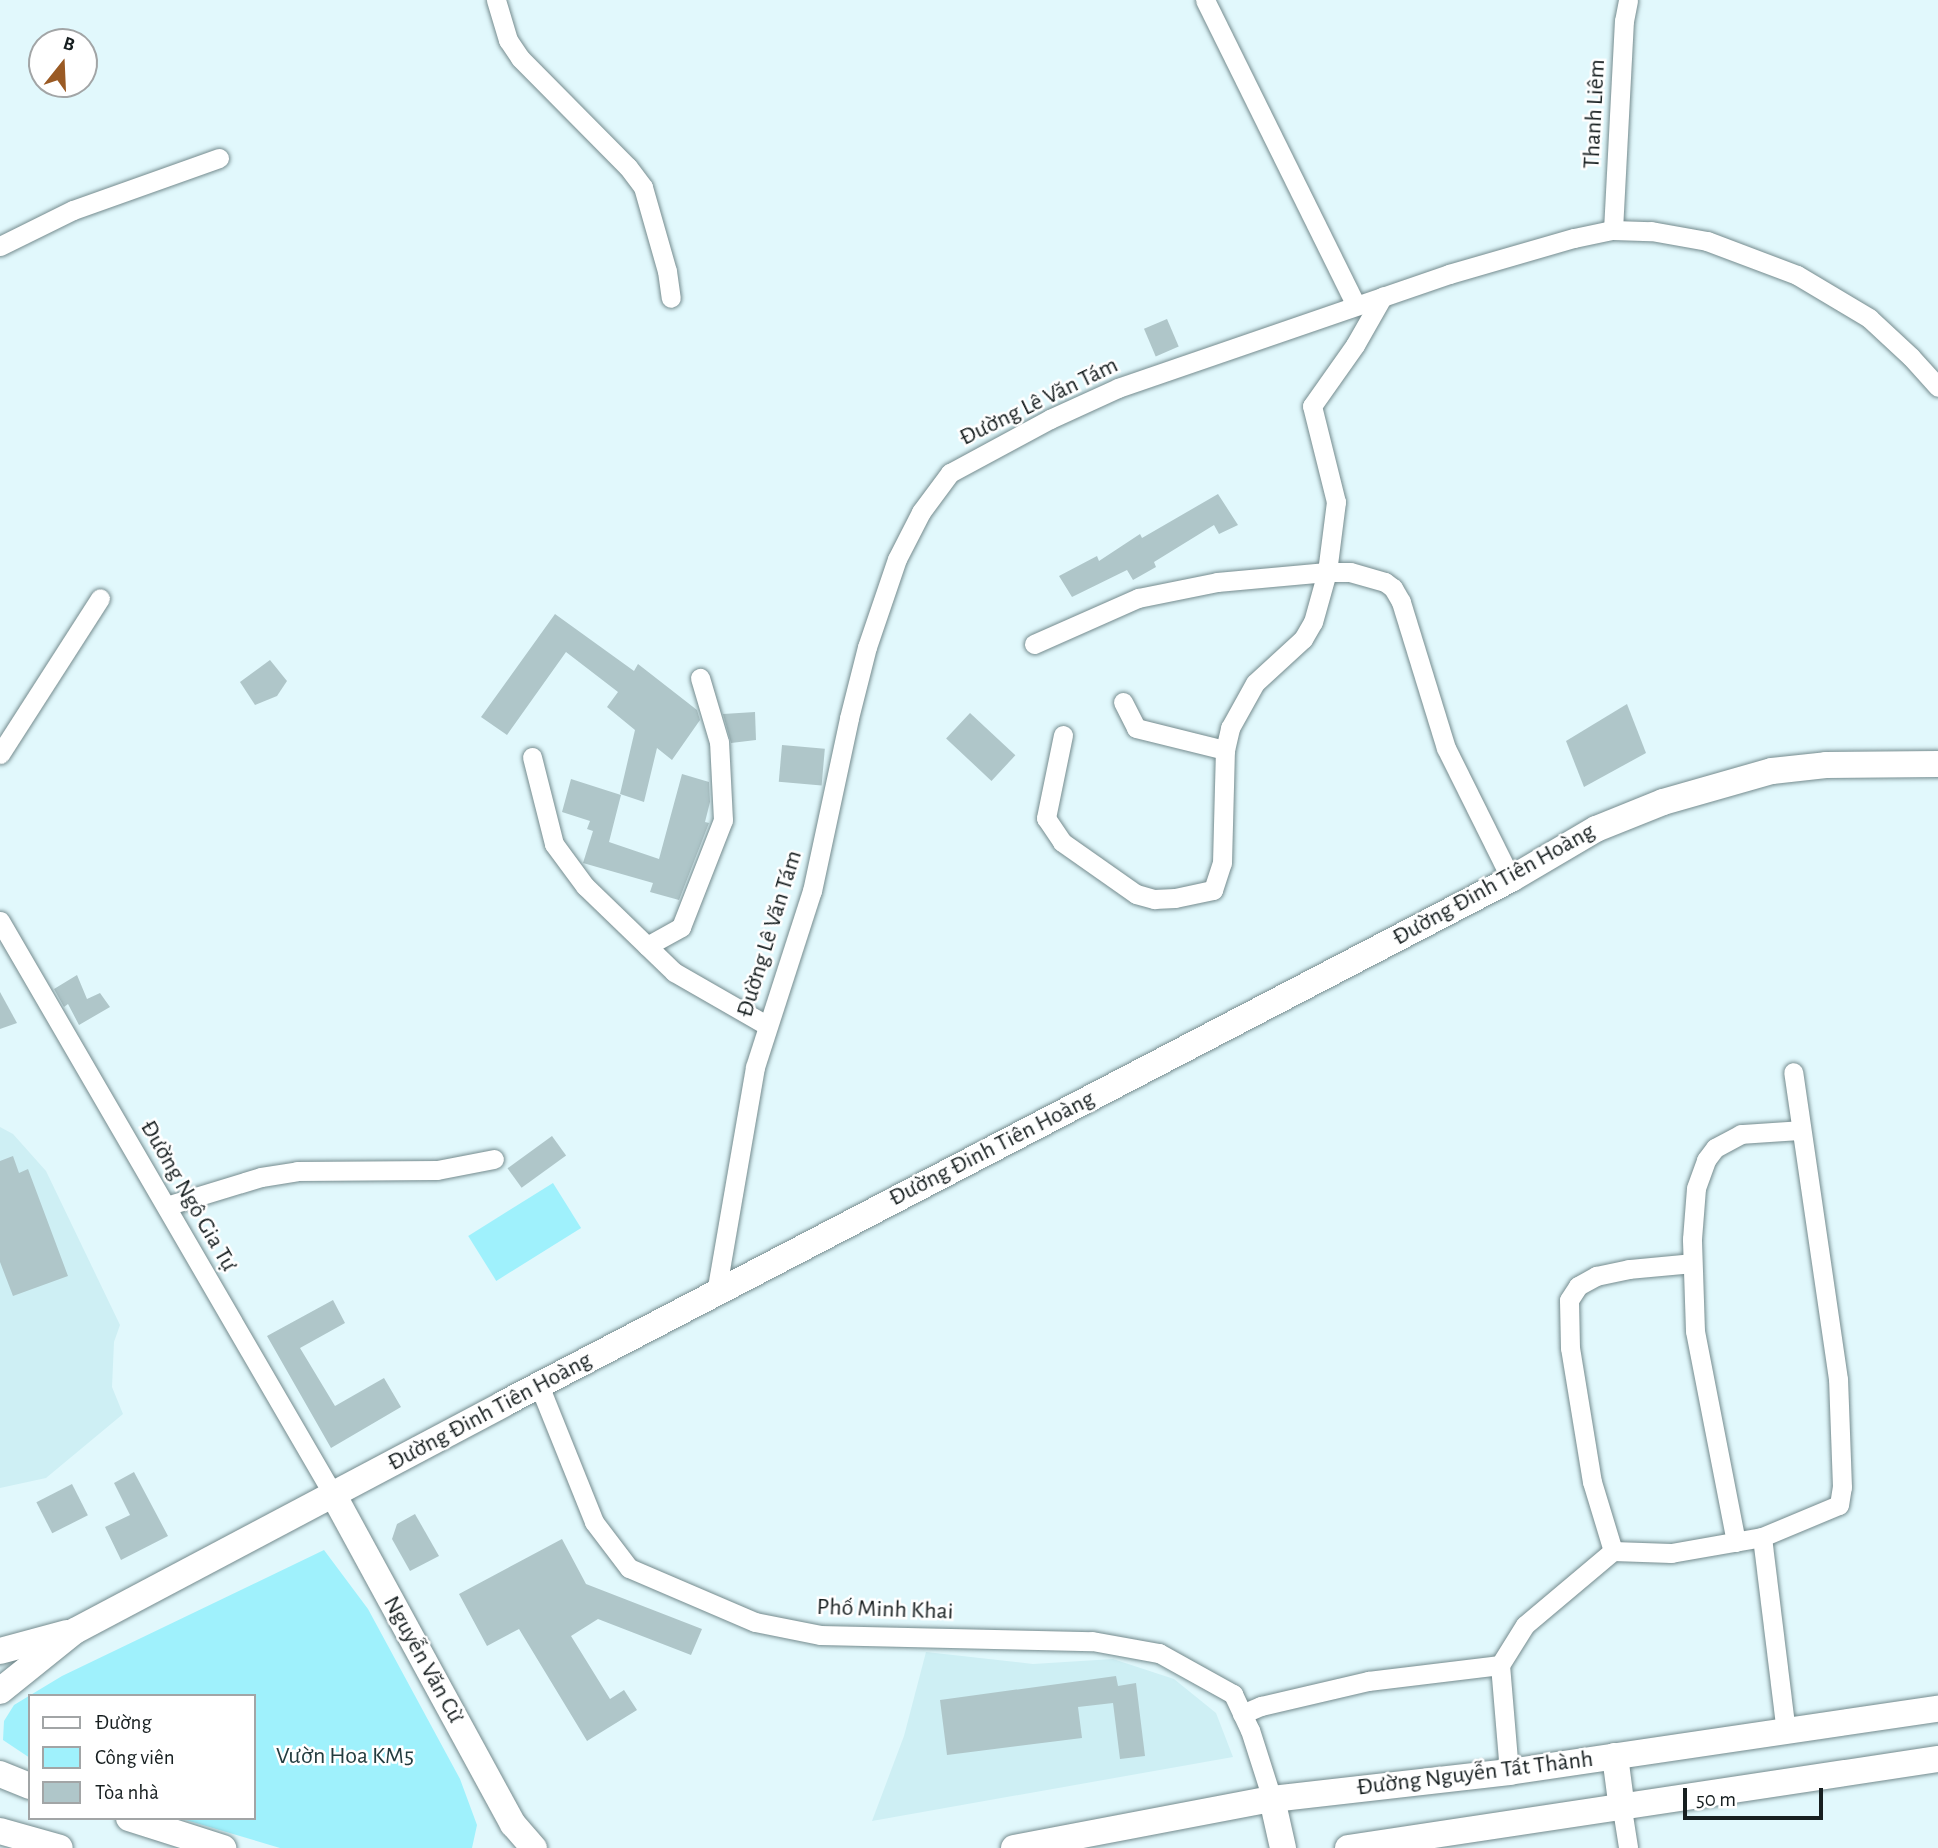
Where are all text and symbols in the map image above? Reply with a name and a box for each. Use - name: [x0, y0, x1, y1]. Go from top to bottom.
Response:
- north arrow: [28, 28, 98, 98]
- text: B: [61, 34, 77, 55]
- street label: Thanh Liêm: [1578, 58, 1612, 170]
- street label: Đường Lê Văn Tám: [955, 351, 1123, 453]
- street label: Đường Đinh Tiên Hoàng: [1388, 817, 1600, 953]
- street label: Đường Lê Văn Tám: [731, 847, 809, 1021]
- street label: Đường Đinh Tiên Hoàng: [884, 1085, 1100, 1213]
- street label: Đường Ngô Gia Tự: [133, 1115, 243, 1277]
- street label: Đường Đinh Tiên Hoàng: [383, 1346, 597, 1478]
- street label: Nguyễn Văn Cừ: [376, 1591, 470, 1729]
- street label: Phố Minh Khai: [816, 1593, 954, 1627]
- legend: [28, 1694, 256, 1820]
- text: Đường: [95, 1712, 152, 1733]
- park label: Vườn Hoa KM5: [276, 1743, 414, 1771]
- street label: Đường Nguyễn Tất Thành: [1355, 1745, 1595, 1803]
- text: Công viên: [95, 1747, 175, 1768]
- scale bar: [1686, 1774, 1826, 1818]
- text: Tòa nhà: [95, 1782, 159, 1803]
- text: 50 m: [1696, 1789, 1736, 1810]

